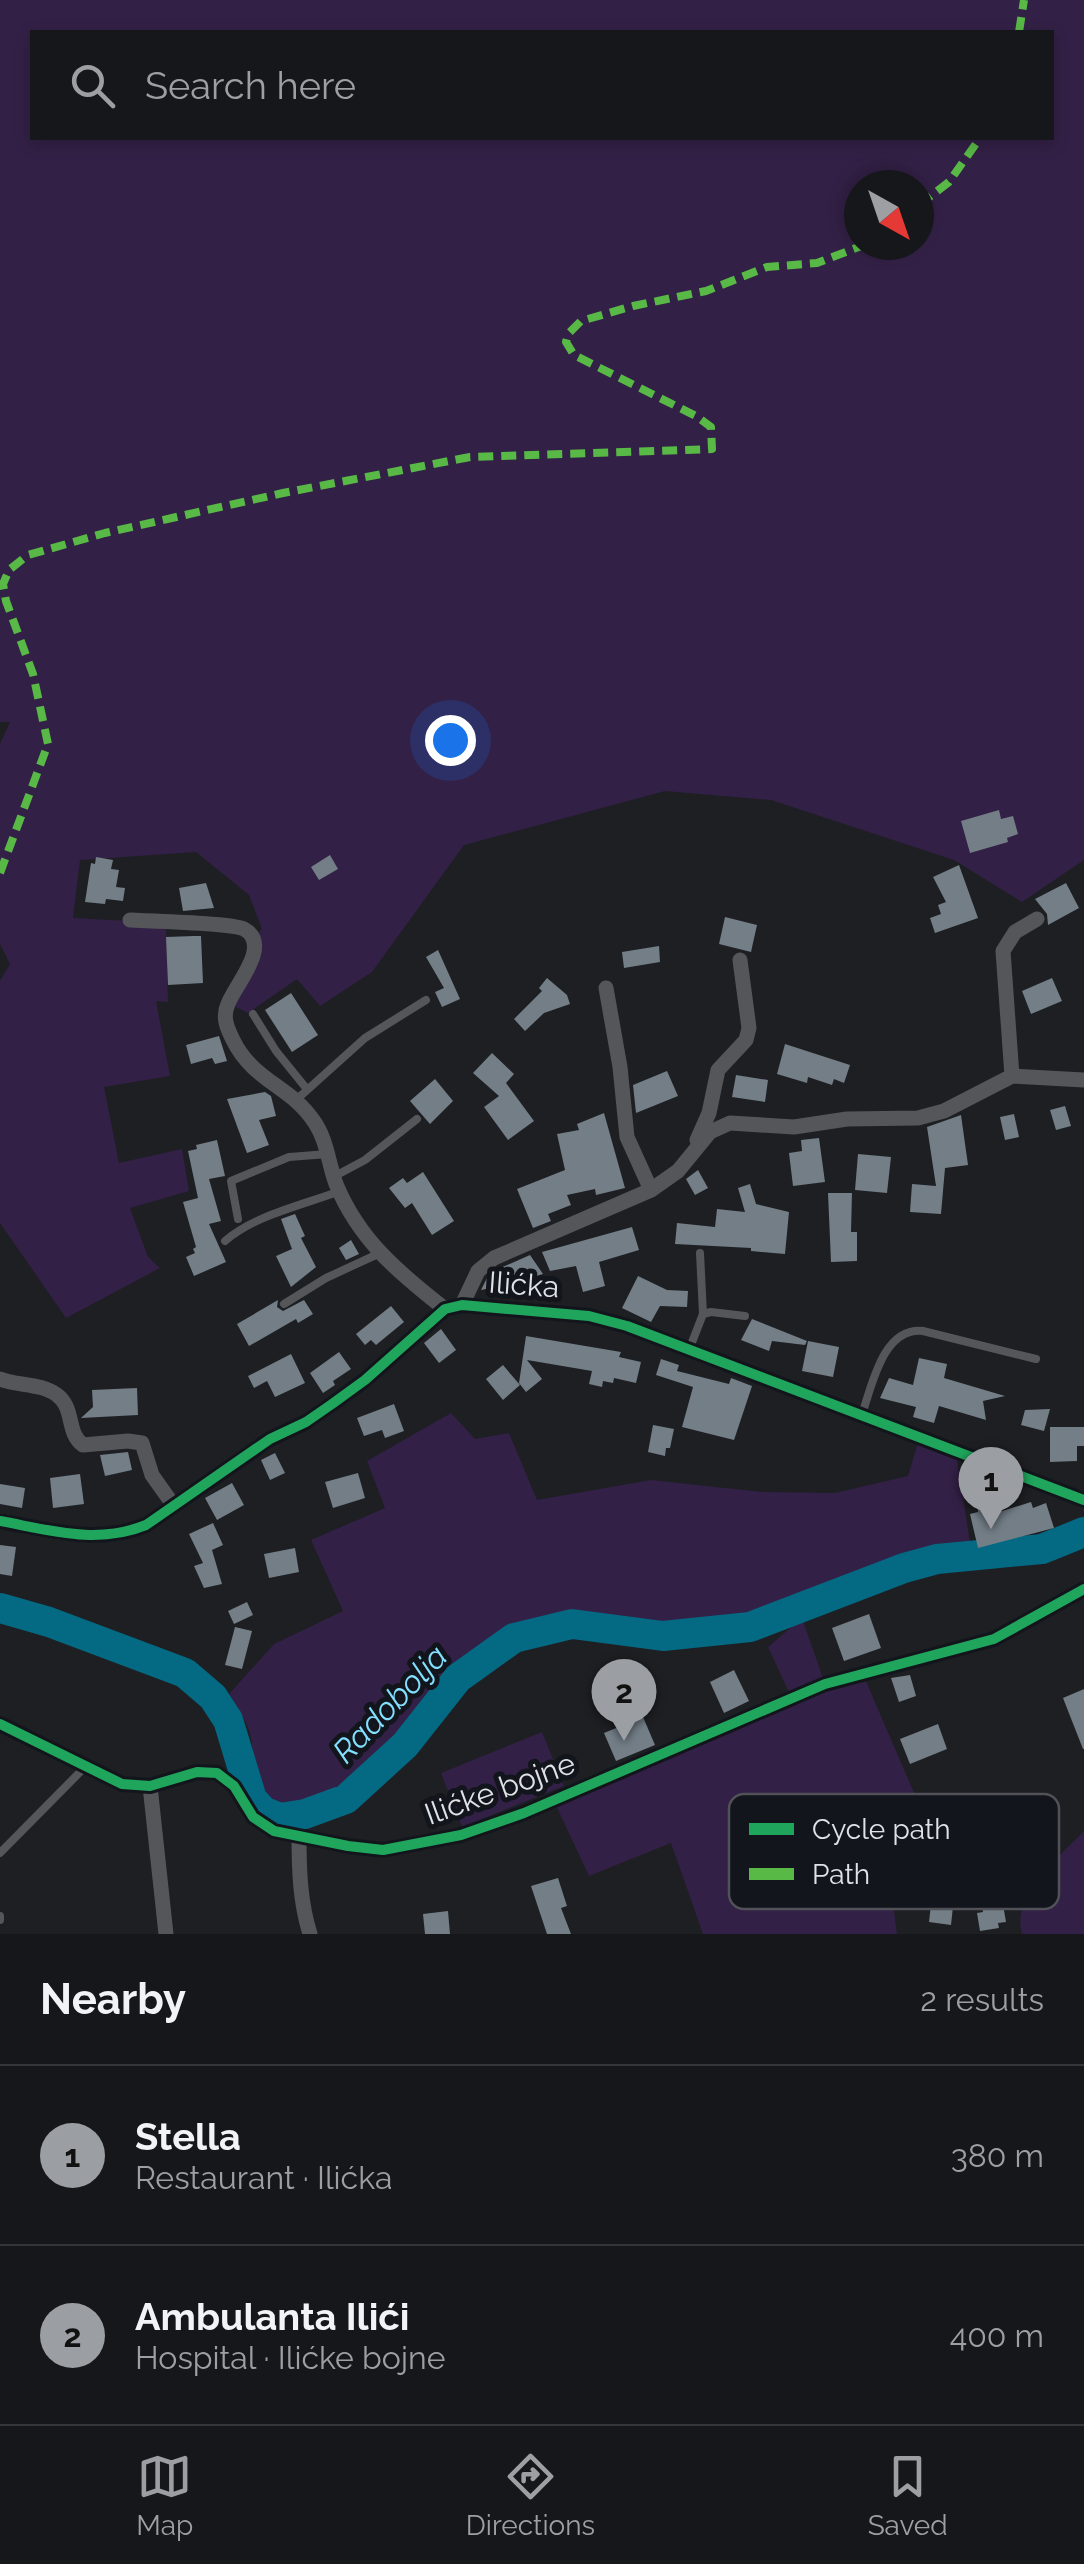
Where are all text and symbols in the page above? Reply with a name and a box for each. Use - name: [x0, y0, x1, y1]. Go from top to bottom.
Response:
- search box: [30, 30, 1054, 140]
- icon: search: [65, 58, 120, 113]
- text: Search here: [145, 63, 356, 108]
- north arrow: [844, 170, 934, 260]
- your location: [425, 715, 476, 766]
- street label: Ilićka: [487, 1265, 561, 1304]
- pin: 1: [958, 1446, 1024, 1529]
- water label: Radobolja: [325, 1637, 454, 1770]
- pin: 2: [592, 1658, 656, 1741]
- street label: Ilićke bojne: [420, 1745, 580, 1832]
- legend: [729, 1794, 1059, 1909]
- text: Cycle path: [812, 1813, 951, 1846]
- text: Path: [812, 1858, 870, 1891]
- text: Nearby: [40, 1975, 186, 2024]
- text: 2 results: [920, 1981, 1044, 2018]
- text: Stella: [135, 2114, 241, 2159]
- text: 1: [65, 2137, 80, 2174]
- text: 380 m: [951, 2137, 1044, 2174]
- text: Restaurant · Ilićka: [135, 2159, 393, 2196]
- text: Ambulanta Ilići: [135, 2294, 409, 2339]
- text: 2: [63, 2317, 82, 2354]
- text: 400 m: [950, 2317, 1044, 2354]
- text: Hospital · Ilićke bojne: [135, 2339, 445, 2376]
- tab: Map: [136, 2449, 193, 2542]
- tab: Directions: [466, 2449, 595, 2542]
- tab: Saved: [868, 2449, 948, 2542]

